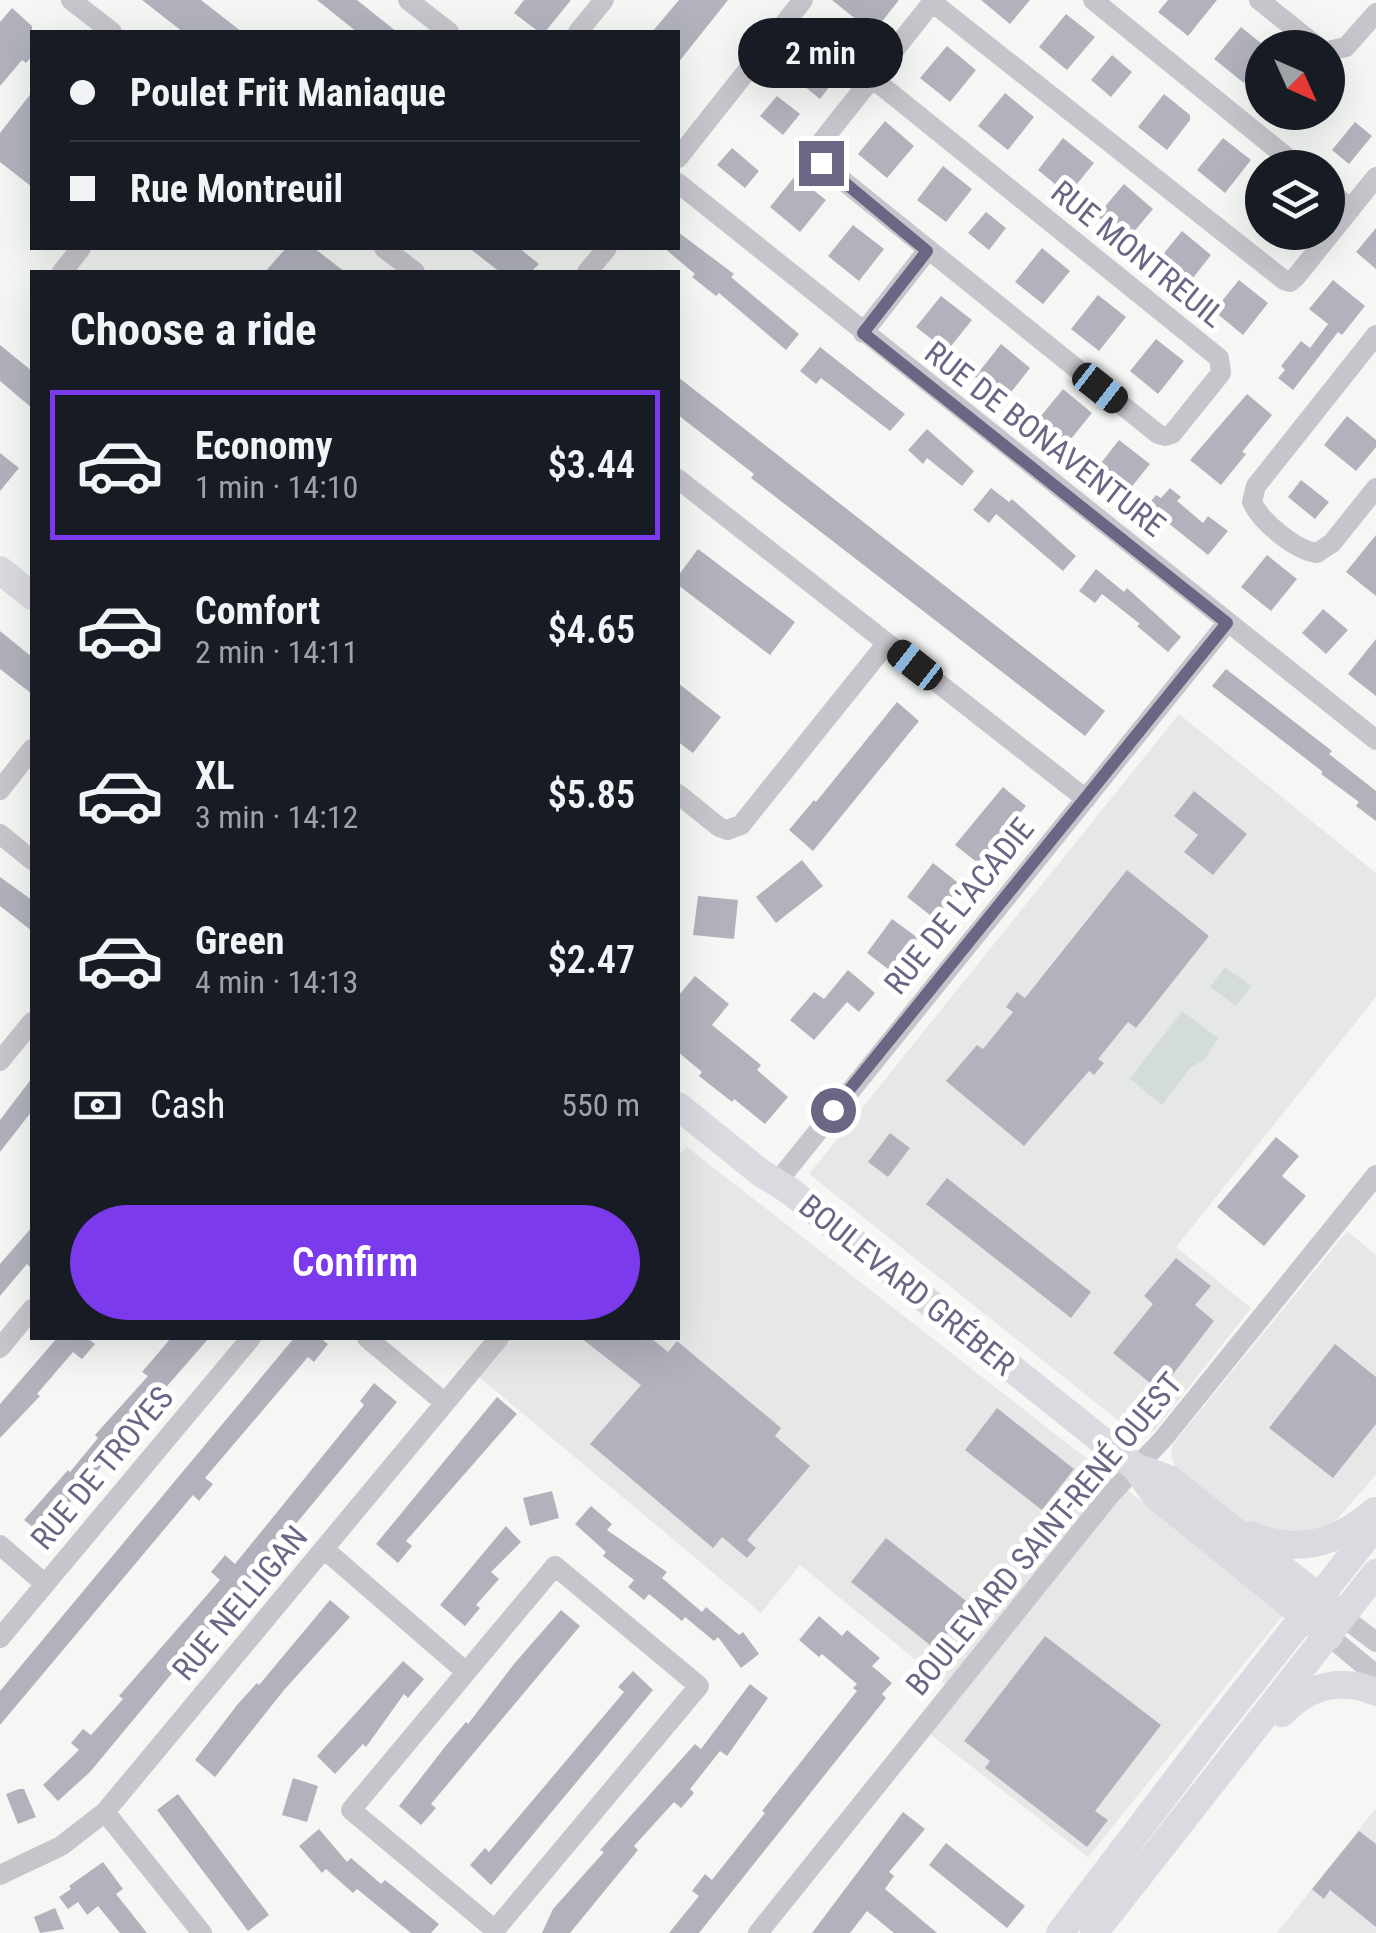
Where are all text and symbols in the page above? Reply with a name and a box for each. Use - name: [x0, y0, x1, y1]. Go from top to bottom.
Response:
- callout: 2 min: [738, 18, 904, 88]
- north arrow: [1245, 30, 1345, 130]
- map controls: [1245, 30, 1345, 250]
- text: 2 min: [785, 34, 856, 72]
- text: Poulet Frit Maniaque: [130, 71, 446, 115]
- route end: [799, 141, 844, 186]
- button: layers: [1245, 150, 1345, 250]
- text: Rue Montreuil: [130, 167, 343, 211]
- street label: RUE MONTREUIL: [1044, 173, 1232, 335]
- text: Choose a ride: [70, 303, 317, 356]
- street label: RUE DE BONAVENTURE: [917, 333, 1173, 545]
- car: [1067, 358, 1133, 418]
- icon: car: [75, 420, 165, 510]
- text: Economy: [195, 424, 332, 468]
- text: $3.44: [548, 443, 635, 487]
- text: 1 min · 14:10: [195, 468, 358, 506]
- icon: car: [75, 585, 165, 675]
- text: Comfort: [195, 589, 320, 633]
- text: $4.65: [548, 608, 635, 652]
- text: 2 min · 14:11: [195, 633, 358, 671]
- car: [882, 635, 948, 695]
- icon: car: [75, 750, 165, 840]
- text: XL: [195, 754, 234, 798]
- text: $5.85: [548, 773, 635, 817]
- text: 3 min · 14:12: [195, 798, 358, 836]
- street label: RUE DE L'ACADIE: [876, 810, 1042, 1002]
- icon: car: [75, 915, 165, 1005]
- text: Green: [195, 919, 285, 963]
- text: $2.47: [548, 938, 635, 982]
- text: 4 min · 14:13: [195, 963, 358, 1001]
- icon: cash: [70, 1078, 125, 1133]
- text: Cash: [150, 1083, 225, 1127]
- text: 550 m: [561, 1086, 640, 1124]
- route start: [811, 1088, 856, 1133]
- street label: BOULEVARD GRÉBER: [792, 1187, 1022, 1383]
- button: Confirm: [70, 1205, 640, 1320]
- street label: BOULEVARD SAINT-RENÉ OUEST: [898, 1365, 1190, 1703]
- street label: RUE DE TROYES: [23, 1379, 181, 1557]
- street label: RUE NELLIGAN: [165, 1518, 315, 1688]

